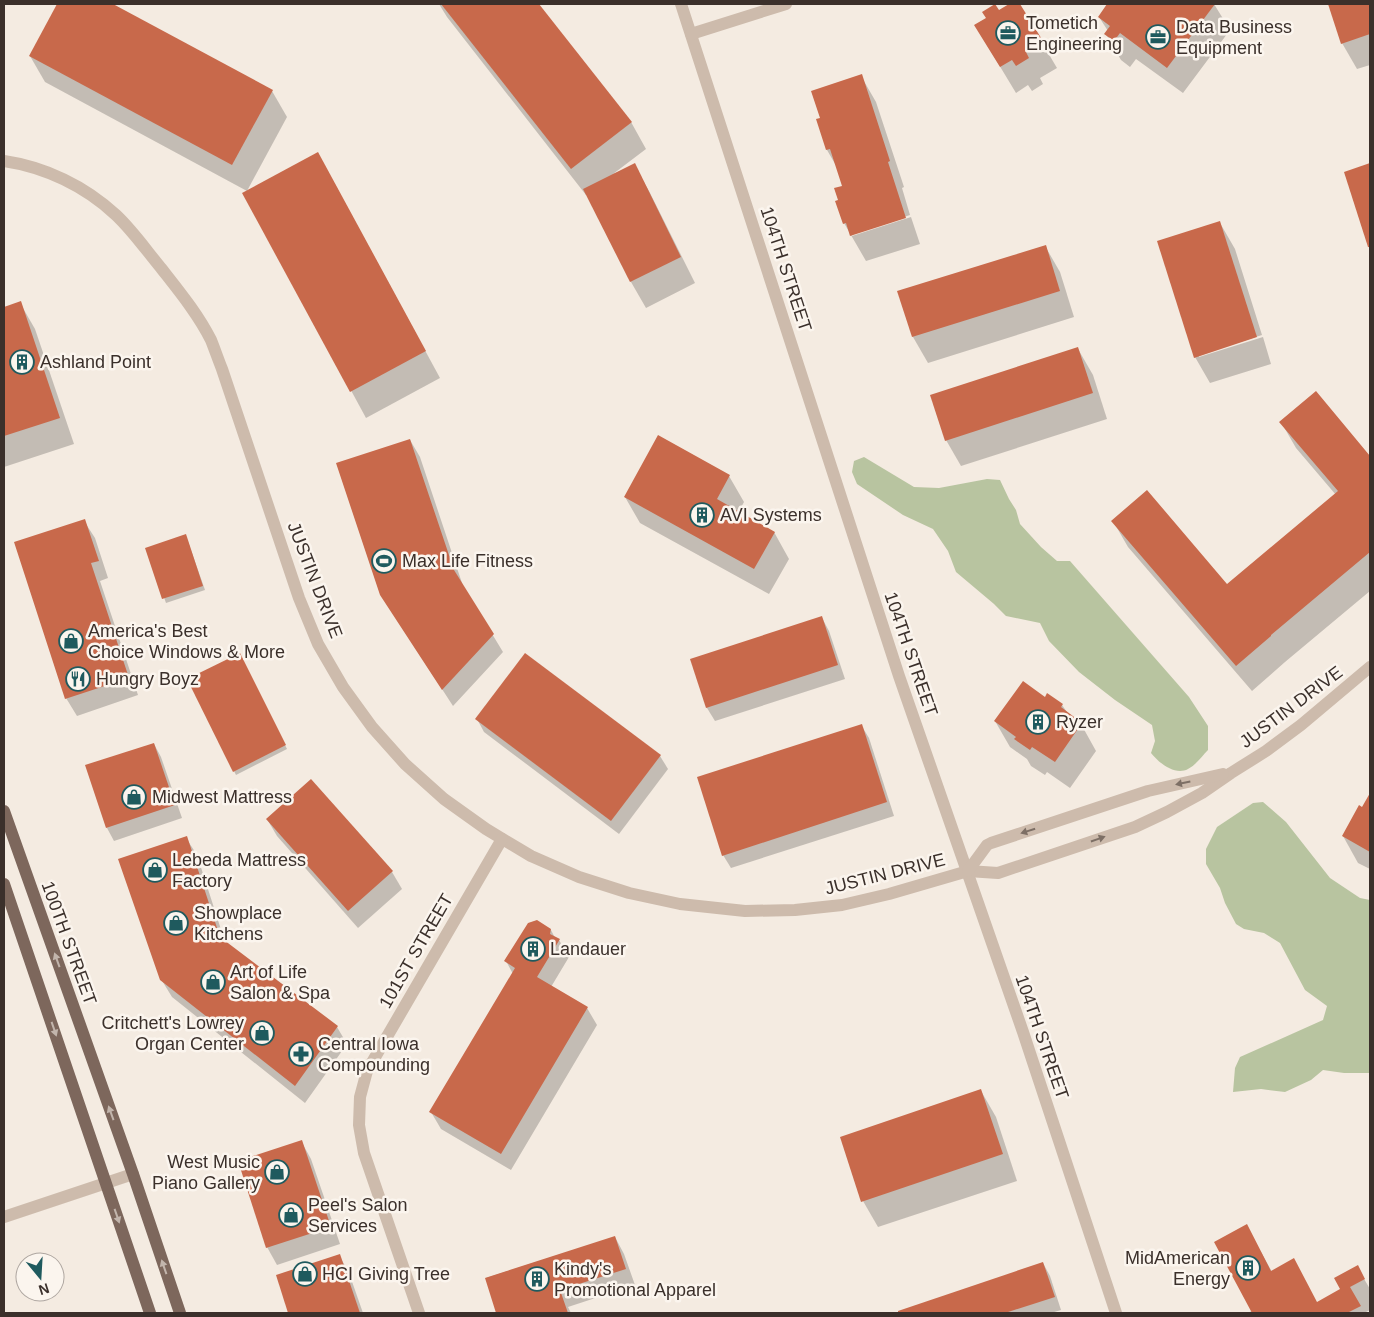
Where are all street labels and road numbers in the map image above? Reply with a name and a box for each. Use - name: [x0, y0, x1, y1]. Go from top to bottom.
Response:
- street label: 104TH STREET: [756, 204, 816, 334]
- street label: JUSTIN DRIVE: [284, 519, 346, 641]
- street label: 104TH STREET: [880, 589, 942, 719]
- street label: JUSTIN DRIVE: [1236, 662, 1346, 752]
- street label: JUSTIN DRIVE: [823, 849, 947, 899]
- street label: 100TH STREET: [37, 878, 101, 1008]
- street label: 101ST STREET: [375, 890, 457, 1012]
- street label: 104TH STREET: [1011, 972, 1073, 1102]

